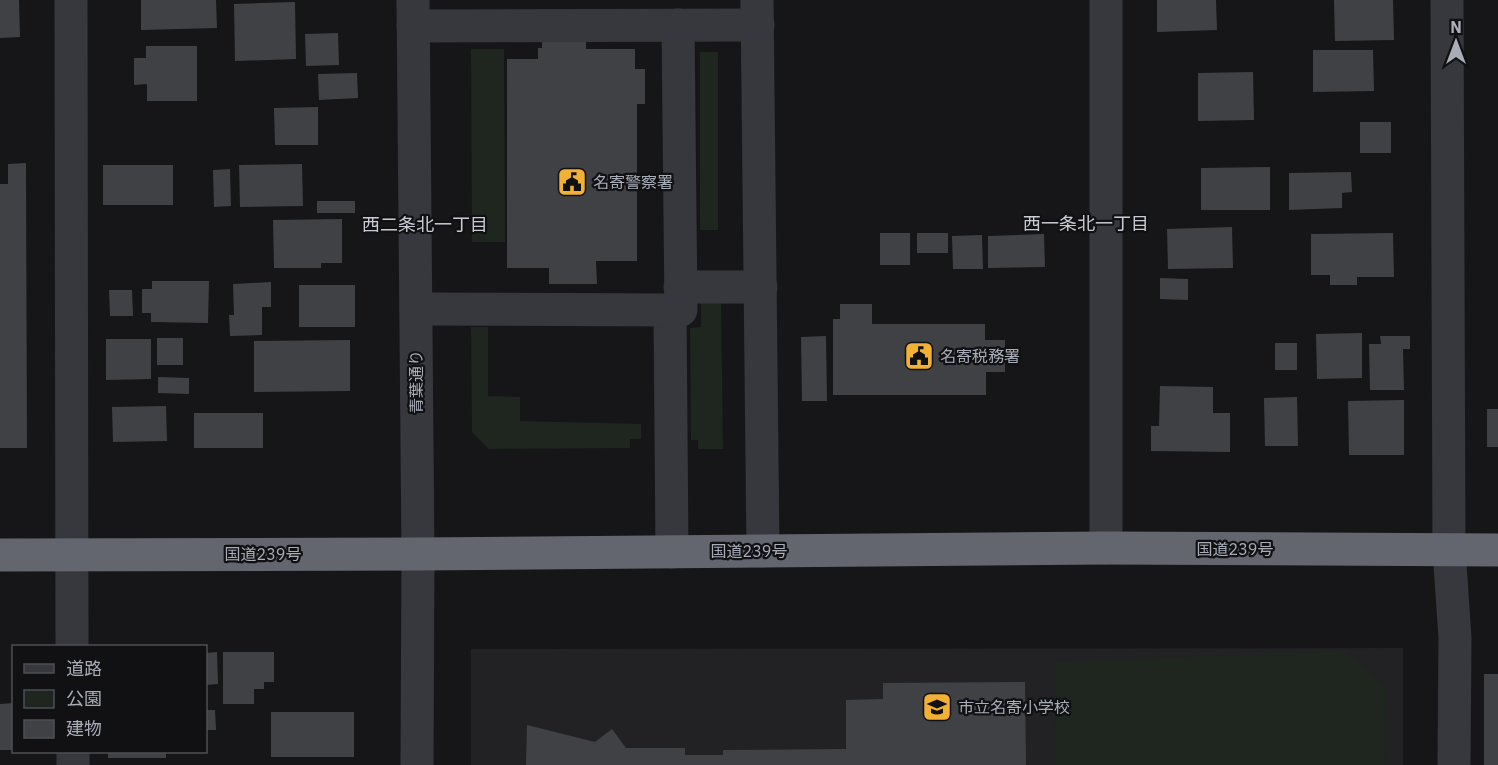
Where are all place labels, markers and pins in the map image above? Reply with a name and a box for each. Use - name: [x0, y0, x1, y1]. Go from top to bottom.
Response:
- public building icon: 名寄警察署: [556, 166, 588, 198]
- place label: 名寄警察署: [593, 172, 673, 192]
- public building icon: 名寄税務署: [903, 340, 935, 372]
- place label: 名寄税務署: [940, 346, 1020, 366]
- school or university icon: 市立名寄小学校: [921, 691, 953, 723]
- place label: 市立名寄小学校: [958, 697, 1070, 717]

